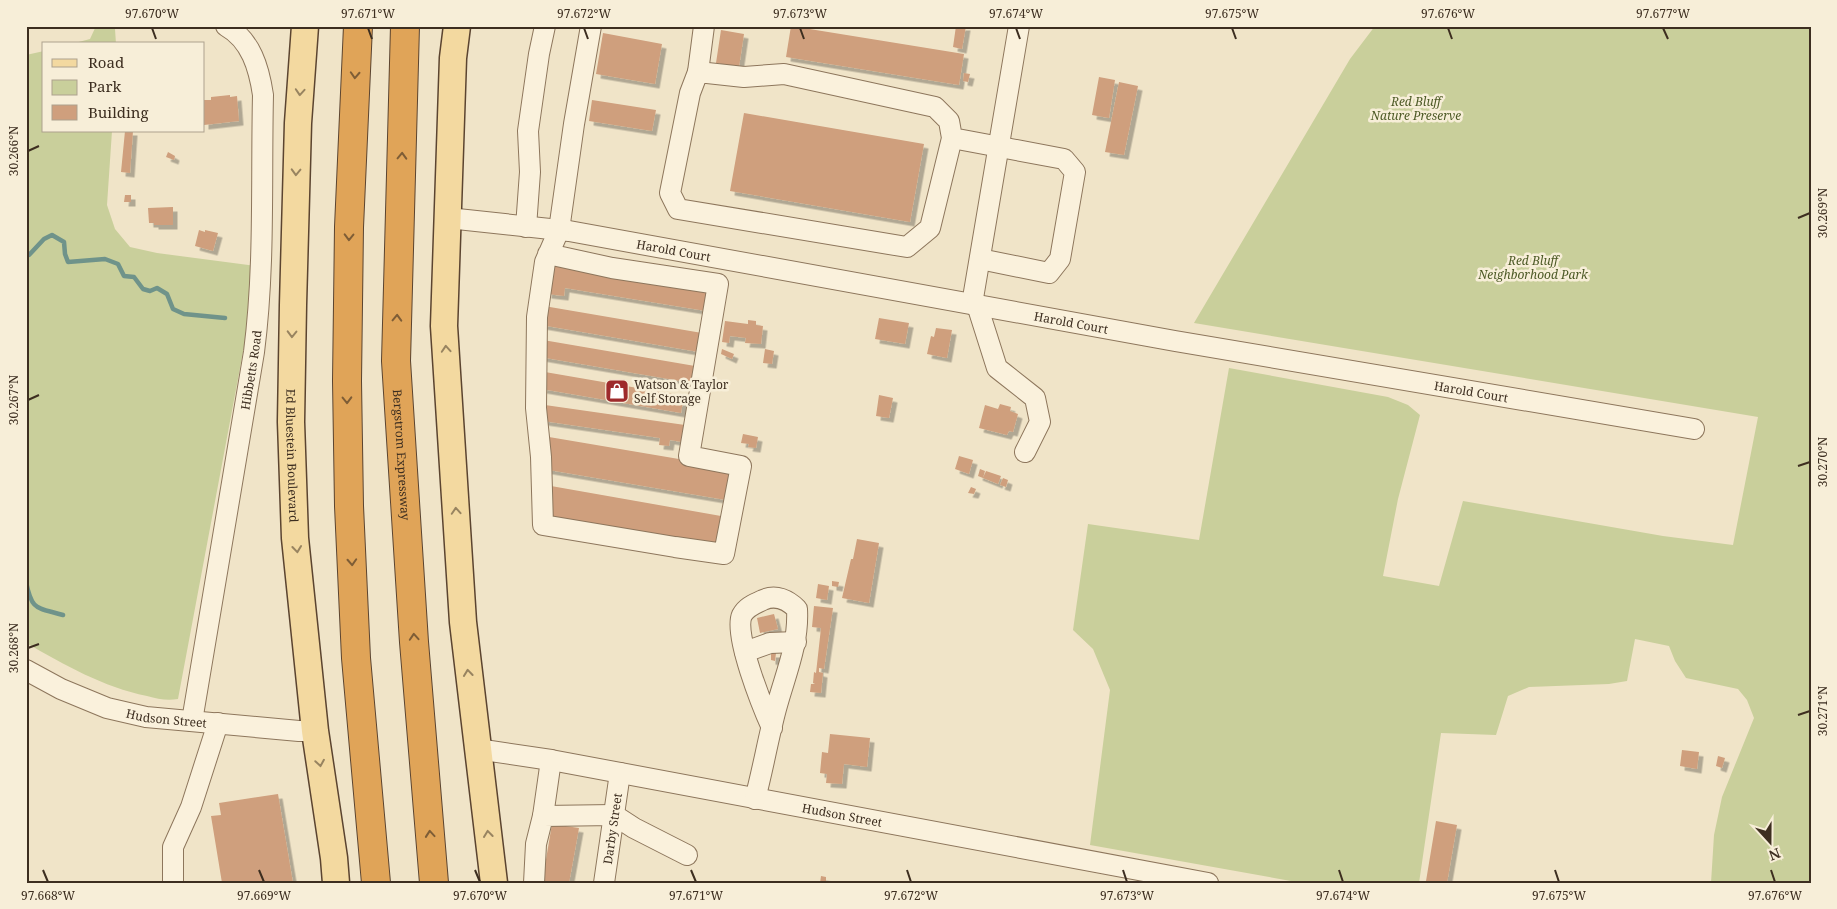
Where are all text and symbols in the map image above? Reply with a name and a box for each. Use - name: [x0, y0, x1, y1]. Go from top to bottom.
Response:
- text: 97.670°W: [125, 5, 179, 22]
- text: 97.671°W: [341, 5, 395, 22]
- text: 97.672°W: [557, 5, 611, 22]
- text: 97.673°W: [773, 5, 827, 22]
- text: 97.674°W: [989, 5, 1043, 22]
- text: 97.675°W: [1205, 5, 1259, 22]
- text: 97.676°W: [1421, 5, 1475, 22]
- text: 97.677°W: [1636, 5, 1690, 22]
- legend: [42, 42, 205, 132]
- text: Road: [88, 52, 124, 72]
- one-way arrow: [350, 71, 361, 79]
- text: Park: [88, 76, 122, 96]
- one-way arrow: [295, 88, 306, 96]
- park label: Red Bluff Nature Preserve: [1370, 93, 1461, 124]
- text: Building: [88, 102, 149, 122]
- text: 30.266°N: [5, 126, 22, 176]
- one-way arrow: [396, 151, 407, 159]
- one-way arrow: [291, 168, 301, 176]
- text: 30.269°N: [1814, 188, 1831, 238]
- one-way arrow: [344, 234, 354, 242]
- street label: Harold Court: [635, 235, 712, 265]
- park label: Red Bluff Neighborhood Park: [1477, 252, 1589, 283]
- street label: Harold Court: [1033, 307, 1109, 337]
- one-way arrow: [392, 314, 402, 322]
- street label: Hibbetts Road: [236, 329, 265, 411]
- one-way arrow: [287, 331, 297, 339]
- one-way arrow: [440, 345, 451, 353]
- text: 30.267°N: [5, 375, 22, 425]
- place label: Watson & Taylor Self Storage: [634, 376, 729, 407]
- street label: Harold Court: [1433, 377, 1510, 406]
- shop icon: Watson & Taylor Self Storage: [604, 378, 630, 404]
- street label: Ed Bluestein Boulevard: [282, 389, 303, 523]
- street label: Bergstrom Expressway: [389, 389, 415, 521]
- one-way arrow: [342, 396, 352, 404]
- text: 30.270°N: [1814, 437, 1831, 487]
- one-way arrow: [450, 507, 461, 515]
- one-way arrow: [291, 546, 302, 554]
- one-way arrow: [346, 558, 357, 566]
- text: 30.268°N: [5, 623, 22, 673]
- one-way arrow: [408, 633, 419, 641]
- one-way arrow: [463, 669, 474, 677]
- text: 30.271°N: [1814, 686, 1831, 736]
- street label: Hudson Street: [124, 704, 208, 731]
- one-way arrow: [314, 759, 325, 767]
- street label: Darby Street: [598, 792, 625, 865]
- street label: Hudson Street: [801, 799, 884, 830]
- north arrow: [1744, 816, 1794, 866]
- one-way arrow: [425, 830, 436, 838]
- one-way arrow: [483, 830, 494, 838]
- text: N: [1766, 844, 1783, 865]
- text: 97.668°W: [21, 887, 75, 904]
- text: 97.669°W: [237, 887, 291, 904]
- text: 97.670°W: [453, 887, 507, 904]
- text: 97.671°W: [669, 887, 723, 904]
- text: 97.672°W: [884, 887, 938, 904]
- text: 97.673°W: [1100, 887, 1154, 904]
- text: 97.674°W: [1316, 887, 1370, 904]
- text: 97.675°W: [1532, 887, 1586, 904]
- text: 97.676°W: [1748, 887, 1802, 904]

